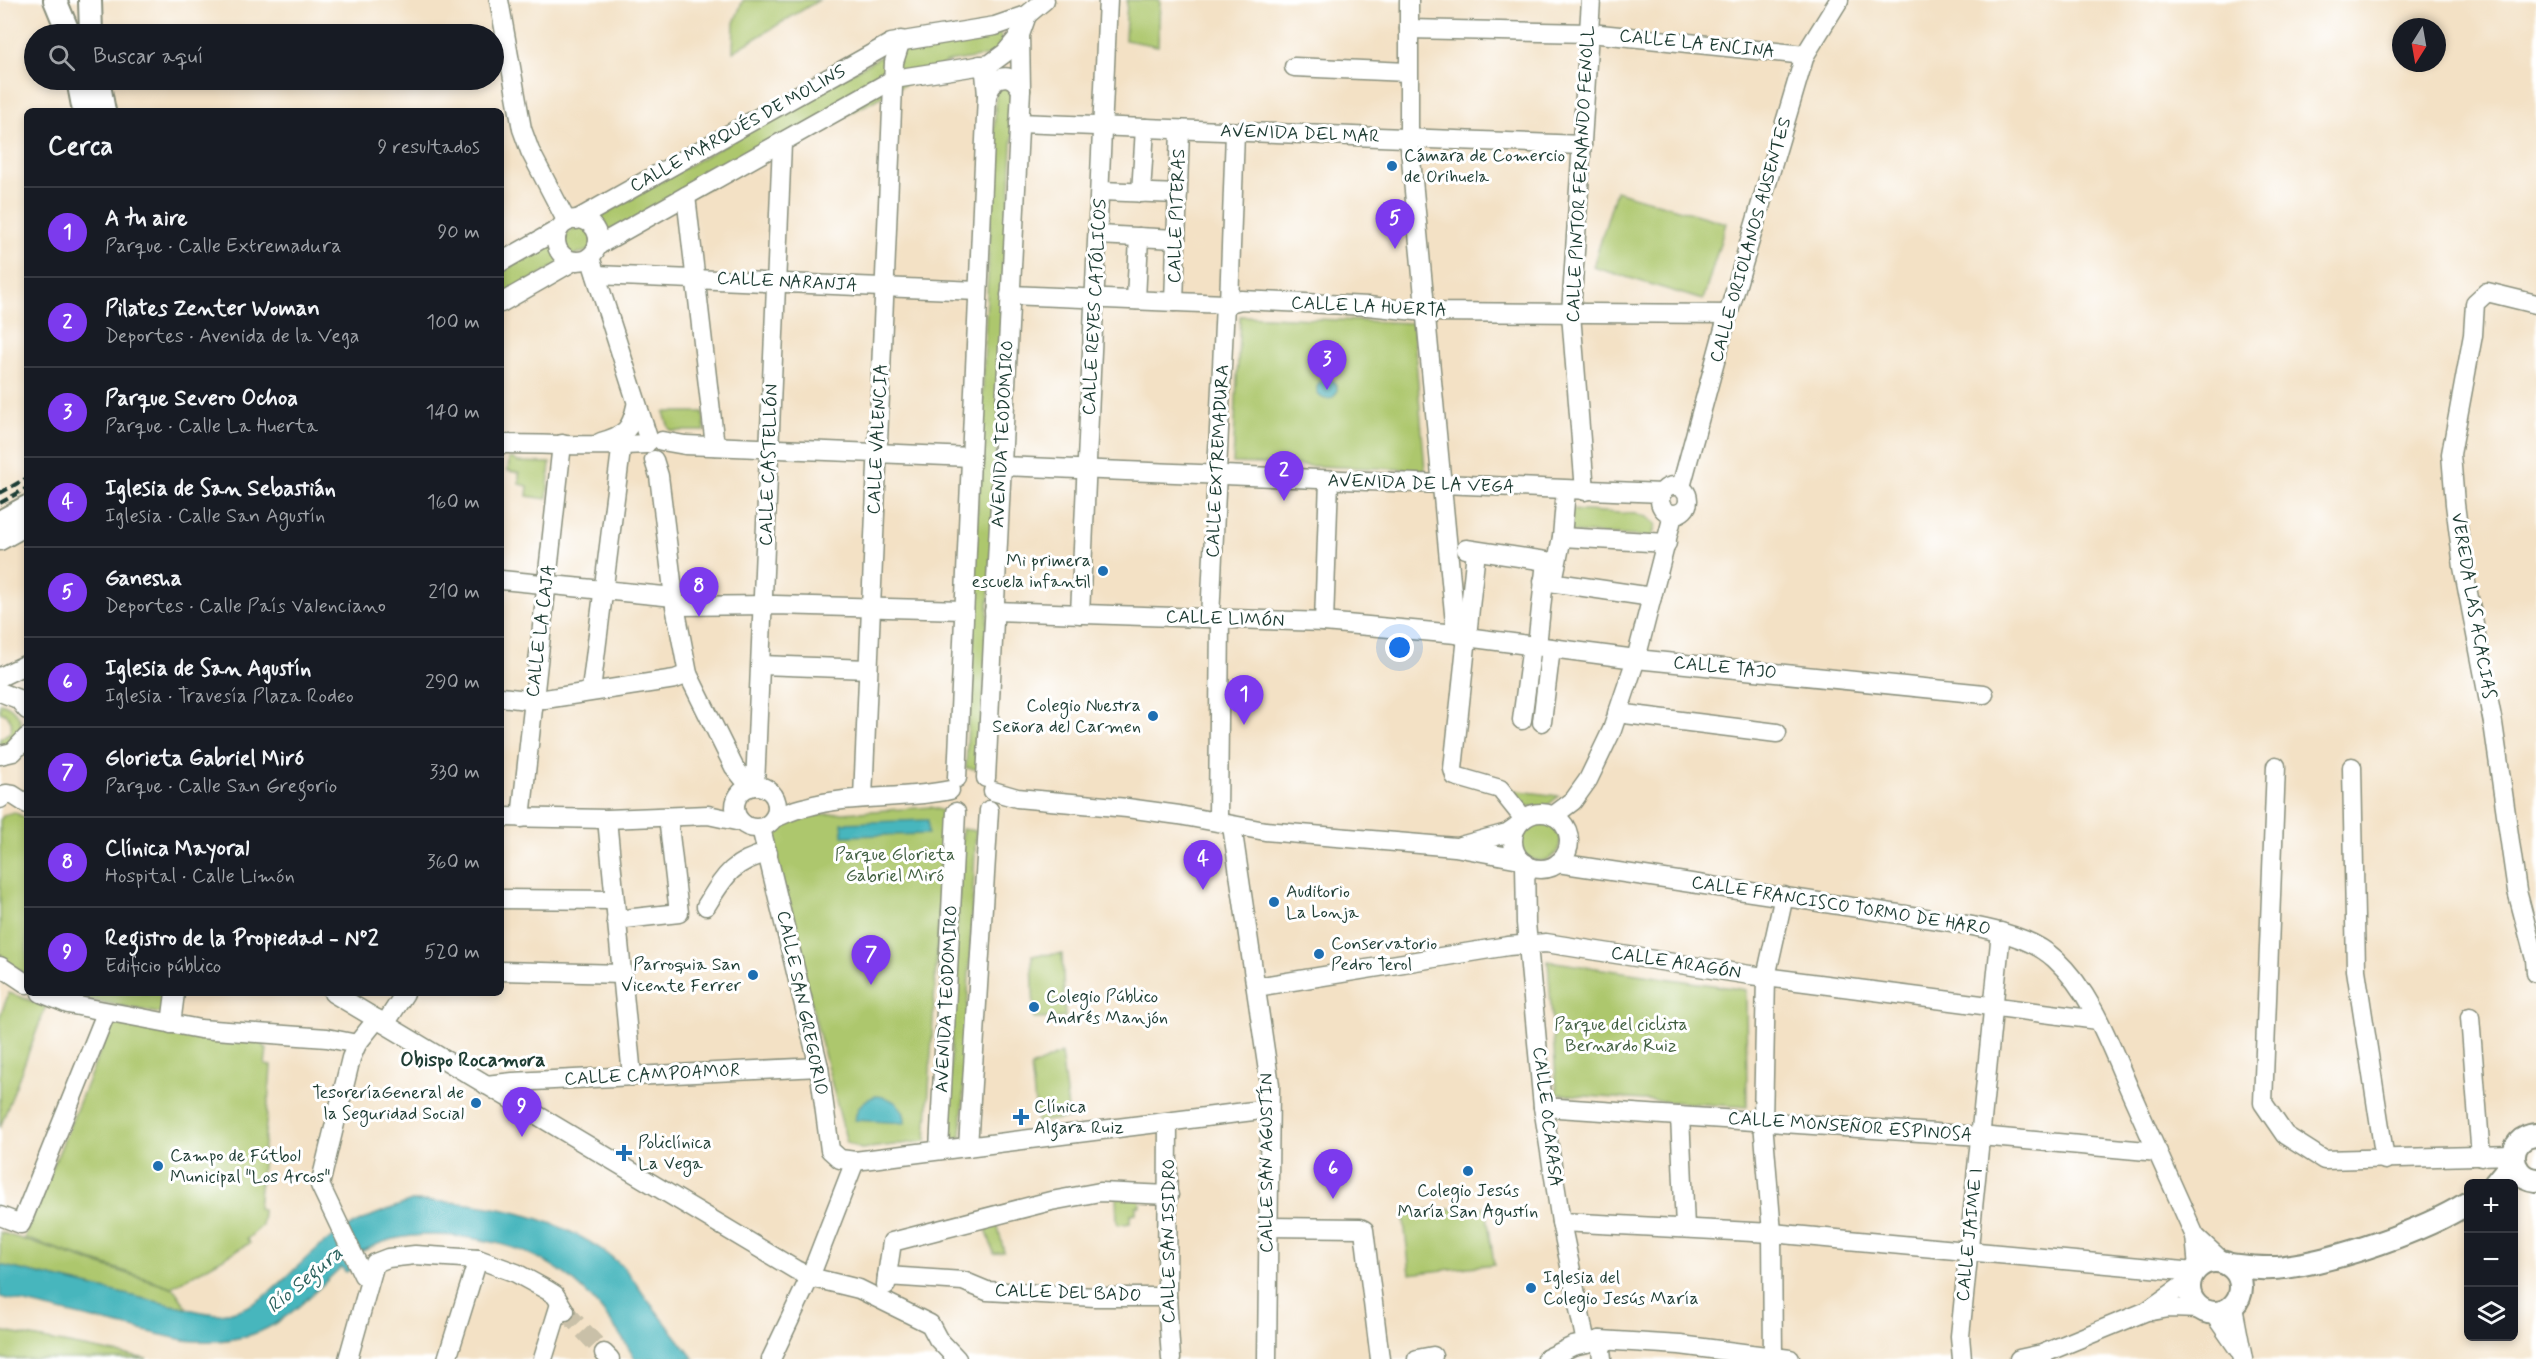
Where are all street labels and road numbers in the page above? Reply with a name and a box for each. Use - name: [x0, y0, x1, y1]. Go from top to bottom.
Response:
- street label: CALLE LA ENCINA: [1618, 24, 1776, 64]
- street label: CALLE PINTOR FERNANDO FENOLL: [1561, 25, 1601, 323]
- street label: CALLE MARQUÉS DE MOLINS: [626, 60, 850, 198]
- street label: CALLE ORIOLANOS AUSENTES: [1704, 115, 1798, 365]
- street label: AVENIDA DEL MAR: [1220, 119, 1380, 149]
- street label: CALLE PITERAS: [1163, 148, 1191, 284]
- street label: CALLE REYES CATÓLICOS: [1077, 198, 1113, 416]
- street label: CALLE NARANJA: [716, 266, 858, 298]
- street label: CALLE LA HUERTA: [1290, 291, 1448, 323]
- street label: AVENIDA TEODOMIRO: [986, 340, 1020, 528]
- street label: CALLE VALENCIA: [862, 363, 894, 515]
- street label: CALLE EXTREMADURA: [1201, 364, 1235, 558]
- street label: CALLE CASTELLÓN: [754, 384, 784, 546]
- street label: AVENIDA DE LA VEGA: [1327, 469, 1515, 499]
- street label: VEREDA LAS ACACIAS: [2445, 511, 2501, 701]
- street label: CALLE LA CAJA: [521, 563, 561, 699]
- street label: CALLE LIMÓN: [1165, 605, 1285, 633]
- street label: CALLE TAJO: [1672, 651, 1778, 685]
- street label: CALLE FRANCISCO TORMO DE HARO: [1690, 870, 1992, 942]
- street label: AVENIDA TEODOMIRO: [930, 905, 964, 1093]
- street label: CALLE SAN GREGORIO: [771, 908, 833, 1098]
- street label: CALLE ARAGÓN: [1609, 941, 1743, 985]
- street label: CALLE OCARASA: [1526, 1045, 1568, 1189]
- street label: CALLE CAMPOAMOR: [564, 1058, 740, 1092]
- street label: CALLE SAN AGUSTÍN: [1255, 1073, 1279, 1253]
- street label: CALLE MONSEÑOR ESPINOSA: [1727, 1106, 1973, 1148]
- street label: CALLE SAN ISIDRO: [1157, 1159, 1181, 1323]
- street label: CALLE JAIME I: [1951, 1167, 1989, 1303]
- street label: CALLE DEL BADO: [994, 1278, 1142, 1308]

